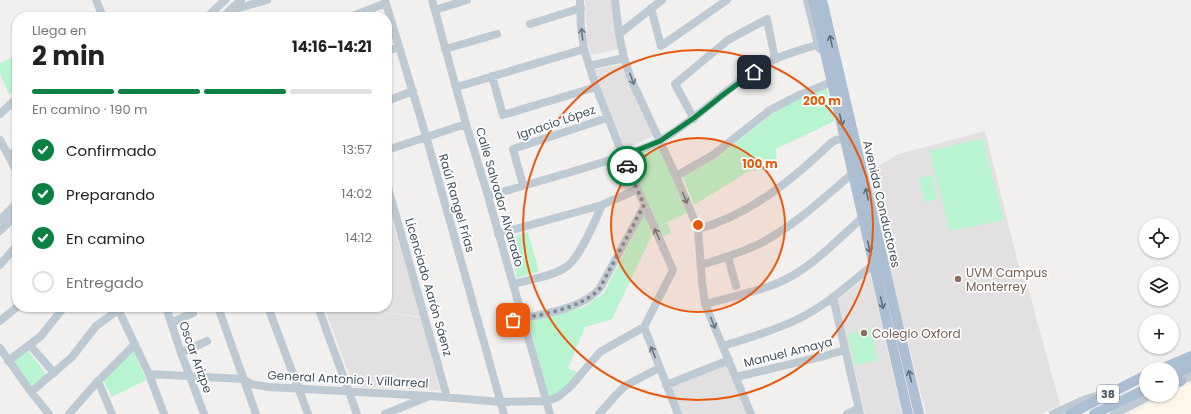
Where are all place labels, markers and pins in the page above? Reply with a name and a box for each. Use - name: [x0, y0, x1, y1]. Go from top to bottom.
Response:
- pin: [737, 55, 771, 89]
- centre of rings: [691, 218, 705, 232]
- place label: UVM Campus Monterrey: [966, 264, 1048, 295]
- marker: UVM Campus Monterrey: [953, 274, 963, 284]
- pin: [496, 303, 530, 337]
- place label: Colegio Oxford: [872, 325, 961, 342]
- marker: Colegio Oxford: [859, 328, 869, 338]

